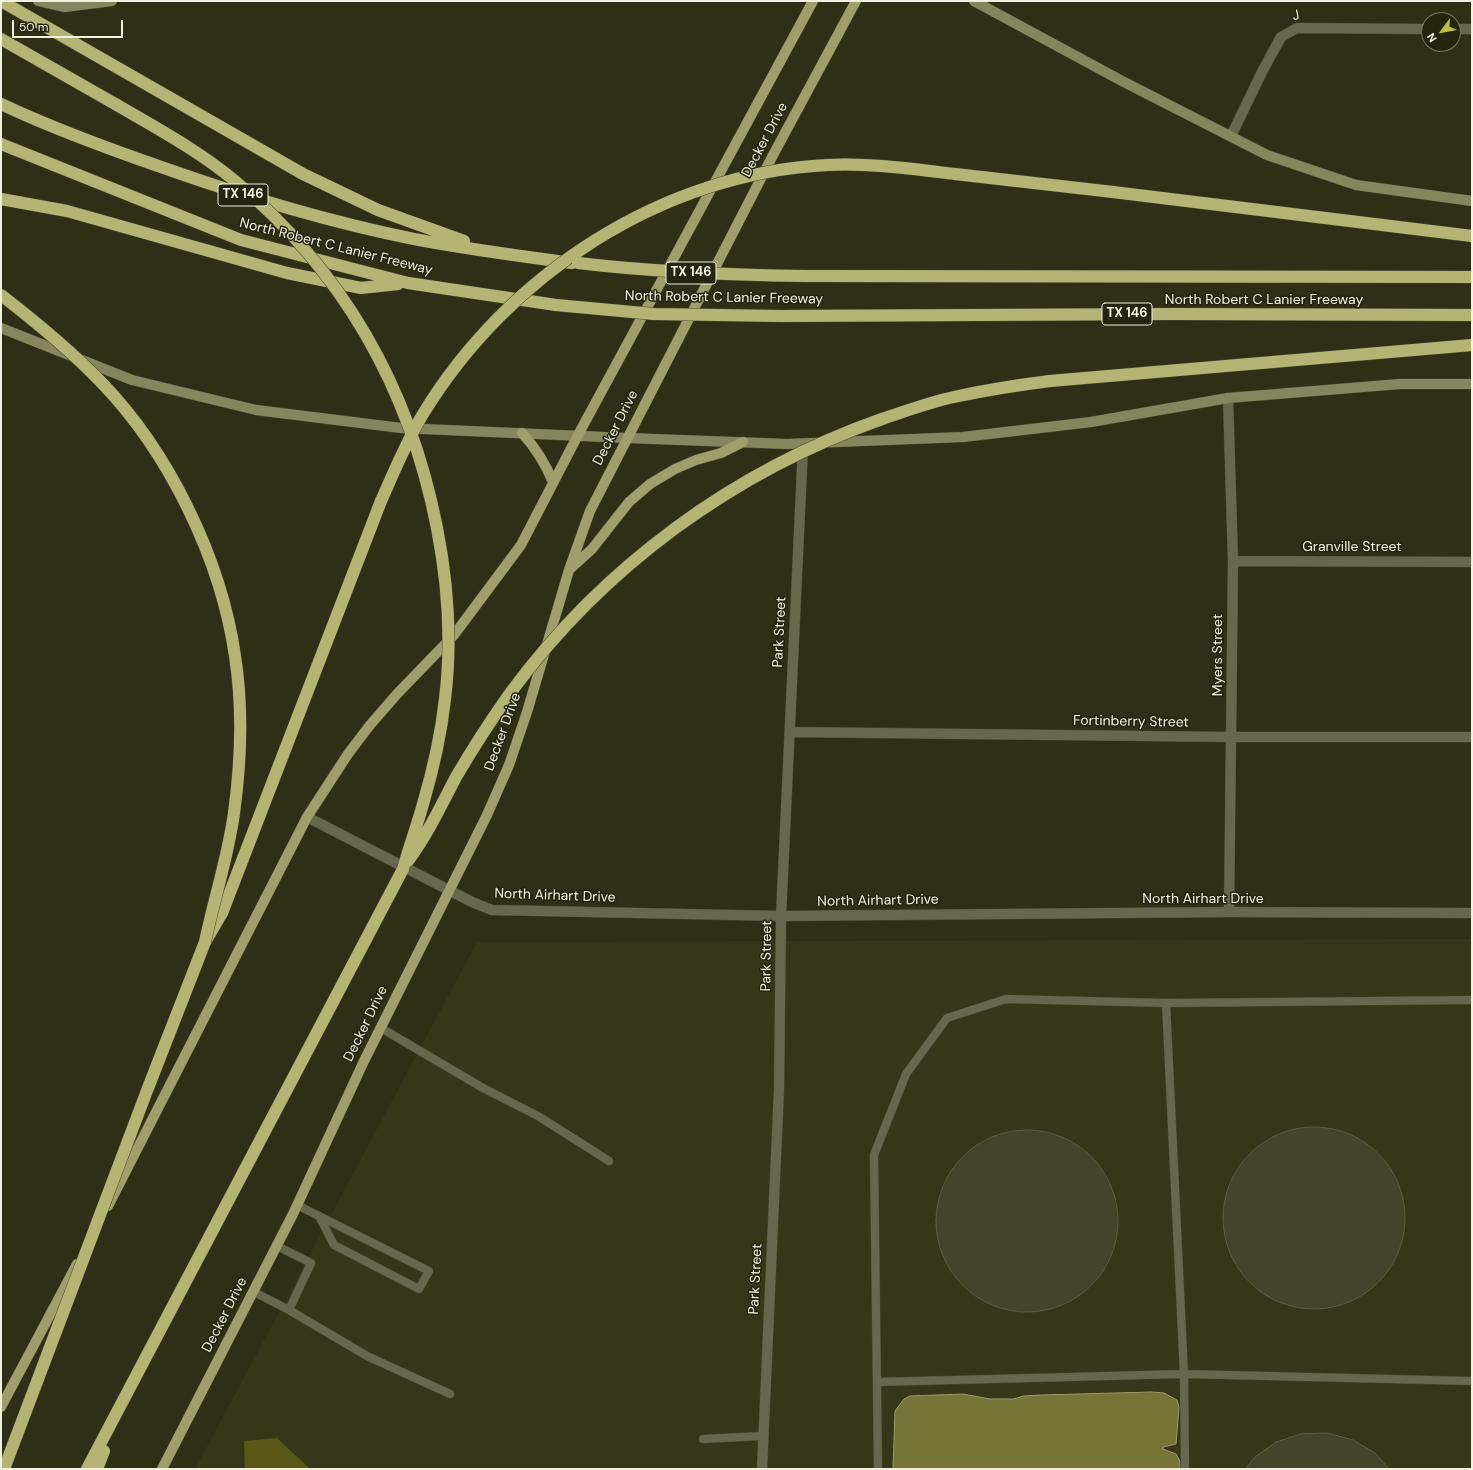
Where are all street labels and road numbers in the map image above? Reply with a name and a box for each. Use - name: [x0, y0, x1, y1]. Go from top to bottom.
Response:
- street label: J: [1291, 7, 1301, 25]
- street label: Decker Drive: [738, 100, 792, 180]
- road number: TX 146: [218, 184, 268, 206]
- street label: North Robert C Lanier Freeway: [238, 215, 434, 279]
- road number: TX 146: [666, 262, 716, 284]
- street label: North Robert C Lanier Freeway: [625, 288, 823, 308]
- street label: North Robert C Lanier Freeway: [1165, 292, 1363, 308]
- road number: TX 146: [1102, 303, 1152, 325]
- street label: Decker Drive: [590, 388, 642, 468]
- street label: Granville Street: [1302, 539, 1402, 555]
- street label: Park Street: [770, 596, 790, 668]
- street label: Myers Street: [1210, 614, 1226, 696]
- street label: Decker Drive: [481, 691, 525, 773]
- street label: Fortinberry Street: [1073, 713, 1189, 731]
- street label: North Airhart Drive: [494, 885, 616, 907]
- street label: North Airhart Drive: [1142, 891, 1264, 907]
- street label: North Airhart Drive: [817, 892, 939, 910]
- street label: Park Street: [758, 920, 776, 992]
- street label: Decker Drive: [340, 983, 392, 1065]
- street label: Park Street: [746, 1243, 766, 1315]
- street label: Decker Drive: [199, 1275, 251, 1355]

